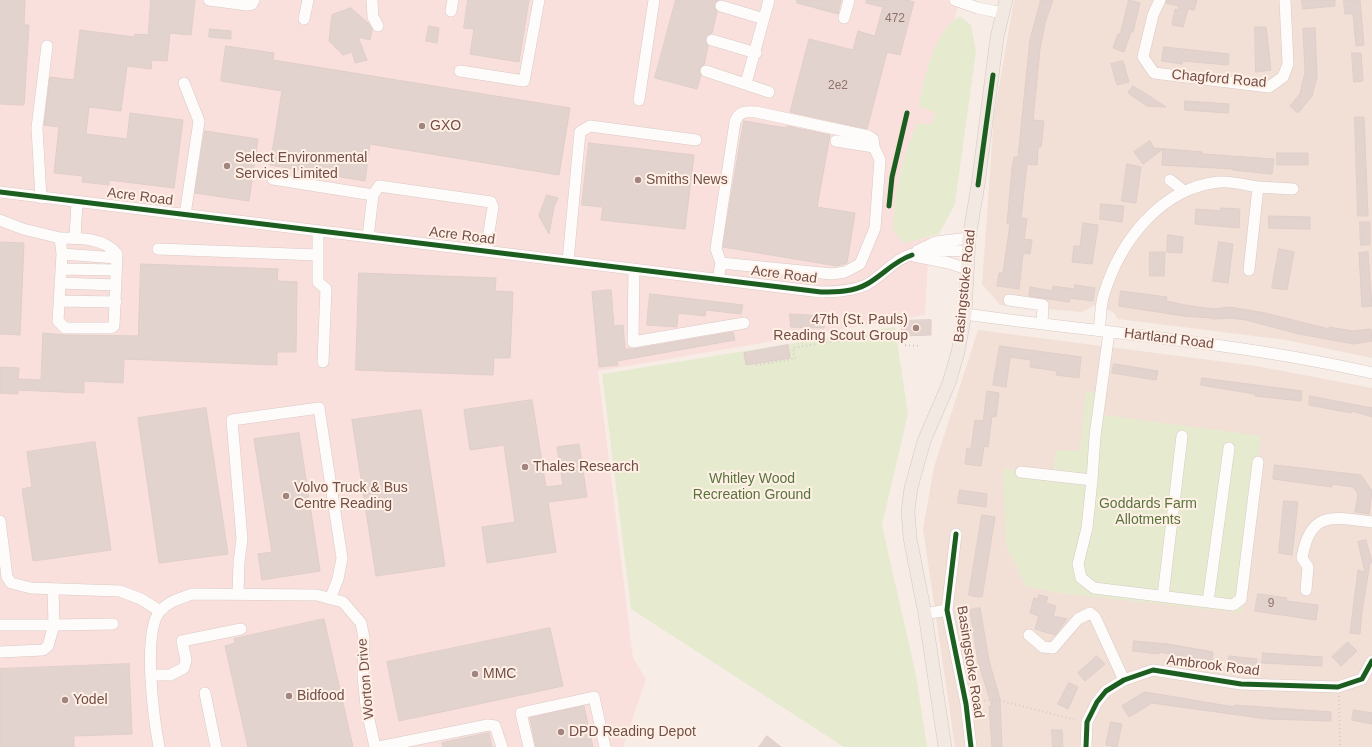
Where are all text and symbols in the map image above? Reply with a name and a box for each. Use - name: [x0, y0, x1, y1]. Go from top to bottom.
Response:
- house number: 472: [885, 12, 905, 26]
- street label: Chagford Road: [1171, 66, 1267, 92]
- house number: 2e2: [828, 79, 848, 93]
- place label: GXO: [430, 118, 461, 134]
- marker: GXO: [417, 121, 427, 131]
- place label: Select Environmental Services Limited: [235, 150, 367, 182]
- marker: Select Environmental Services Limited: [222, 161, 232, 171]
- place label: Smiths News: [646, 172, 728, 188]
- marker: Smiths News: [633, 175, 643, 185]
- street label: Acre Road: [106, 185, 174, 209]
- street label: Acre Road: [428, 224, 496, 248]
- street label: Basingstoke Road: [951, 229, 979, 343]
- street label: Acre Road: [750, 263, 818, 287]
- place label: 47th (St. Pauls) Reading Scout Group: [773, 312, 908, 344]
- marker: 47th (St. Pauls) Reading Scout Group: [911, 323, 921, 333]
- street label: Hartland Road: [1123, 325, 1215, 353]
- place label: Thales Research: [533, 459, 639, 475]
- marker: Thales Research: [520, 462, 530, 472]
- park label: Whitley Wood Recreation Ground: [693, 471, 811, 504]
- place label: Volvo Truck & Bus Centre Reading: [294, 480, 408, 512]
- marker: Volvo Truck & Bus Centre Reading: [281, 491, 291, 501]
- park label: Goddards Farm Allotments: [1099, 496, 1197, 528]
- house number: 9: [1268, 597, 1274, 611]
- street label: Basingstoke Road: [953, 605, 987, 719]
- street label: Worton Drive: [354, 638, 378, 720]
- street label: Ambrook Road: [1166, 652, 1260, 680]
- place label: MMC: [483, 666, 516, 682]
- marker: MMC: [470, 669, 480, 679]
- place label: Bidfood: [297, 688, 344, 704]
- marker: Bidfood: [284, 691, 294, 701]
- place label: Yodel: [73, 692, 108, 708]
- marker: Yodel: [60, 695, 70, 705]
- place label: DPD Reading Depot: [569, 724, 696, 740]
- marker: DPD Reading Depot: [556, 727, 566, 737]

